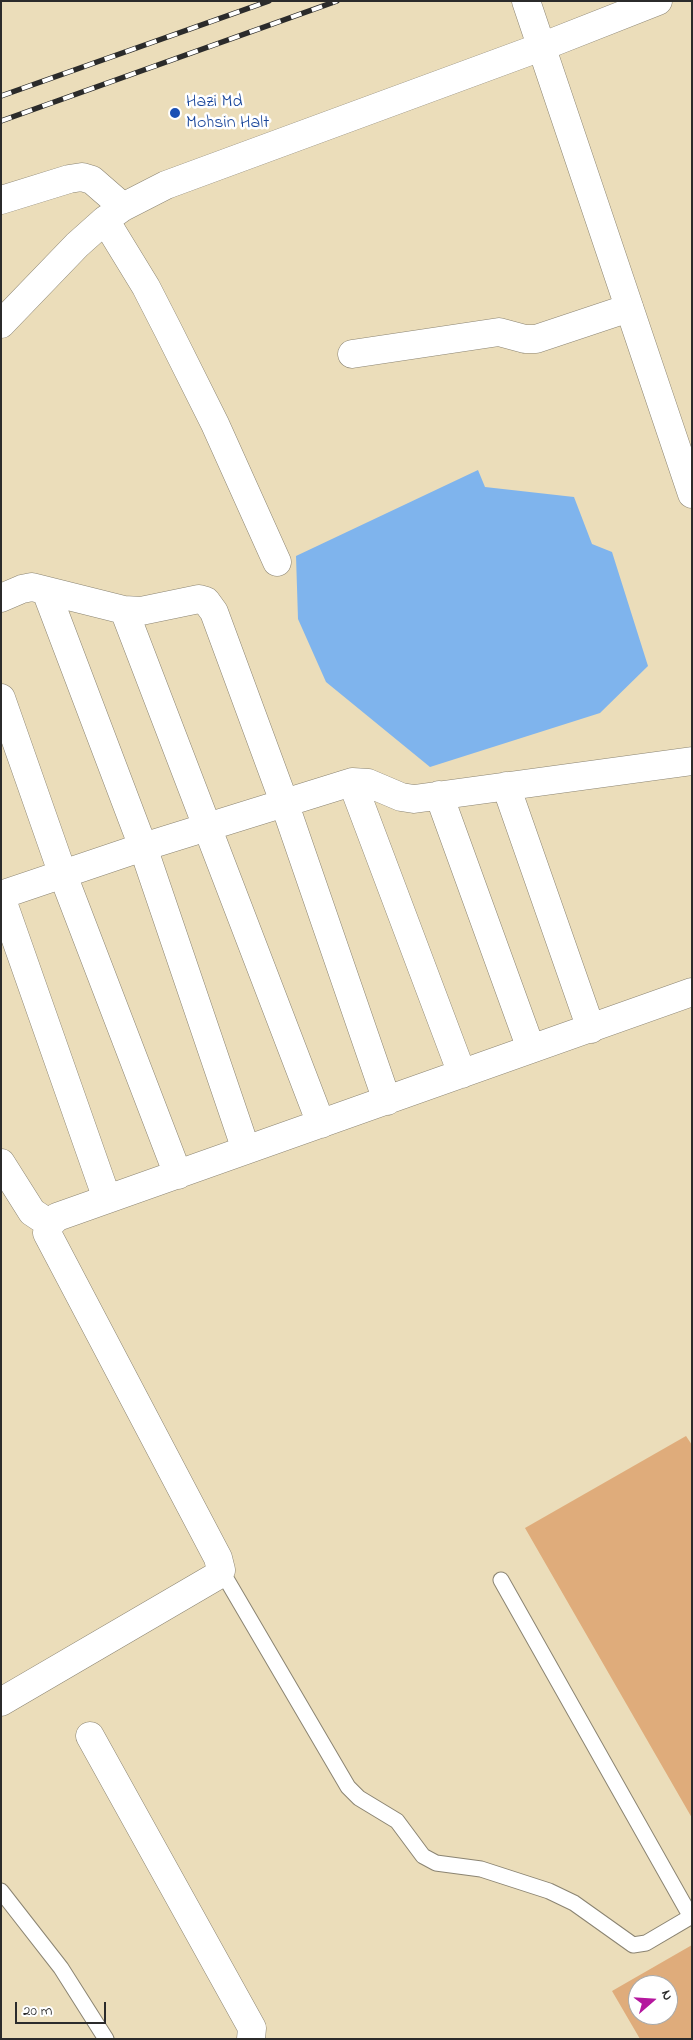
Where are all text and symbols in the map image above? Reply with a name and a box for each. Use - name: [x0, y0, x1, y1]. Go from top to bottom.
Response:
- place label: Hazi Md Mohsin Halt: [186, 92, 269, 134]
- marker: Hazi Md Mohsin Halt: [168, 106, 182, 120]
- north arrow: [628, 1975, 678, 2025]
- text: N: [655, 1987, 678, 2003]
- scale bar: [18, 1992, 109, 2024]
- text: 20 m: [23, 2000, 52, 2022]

